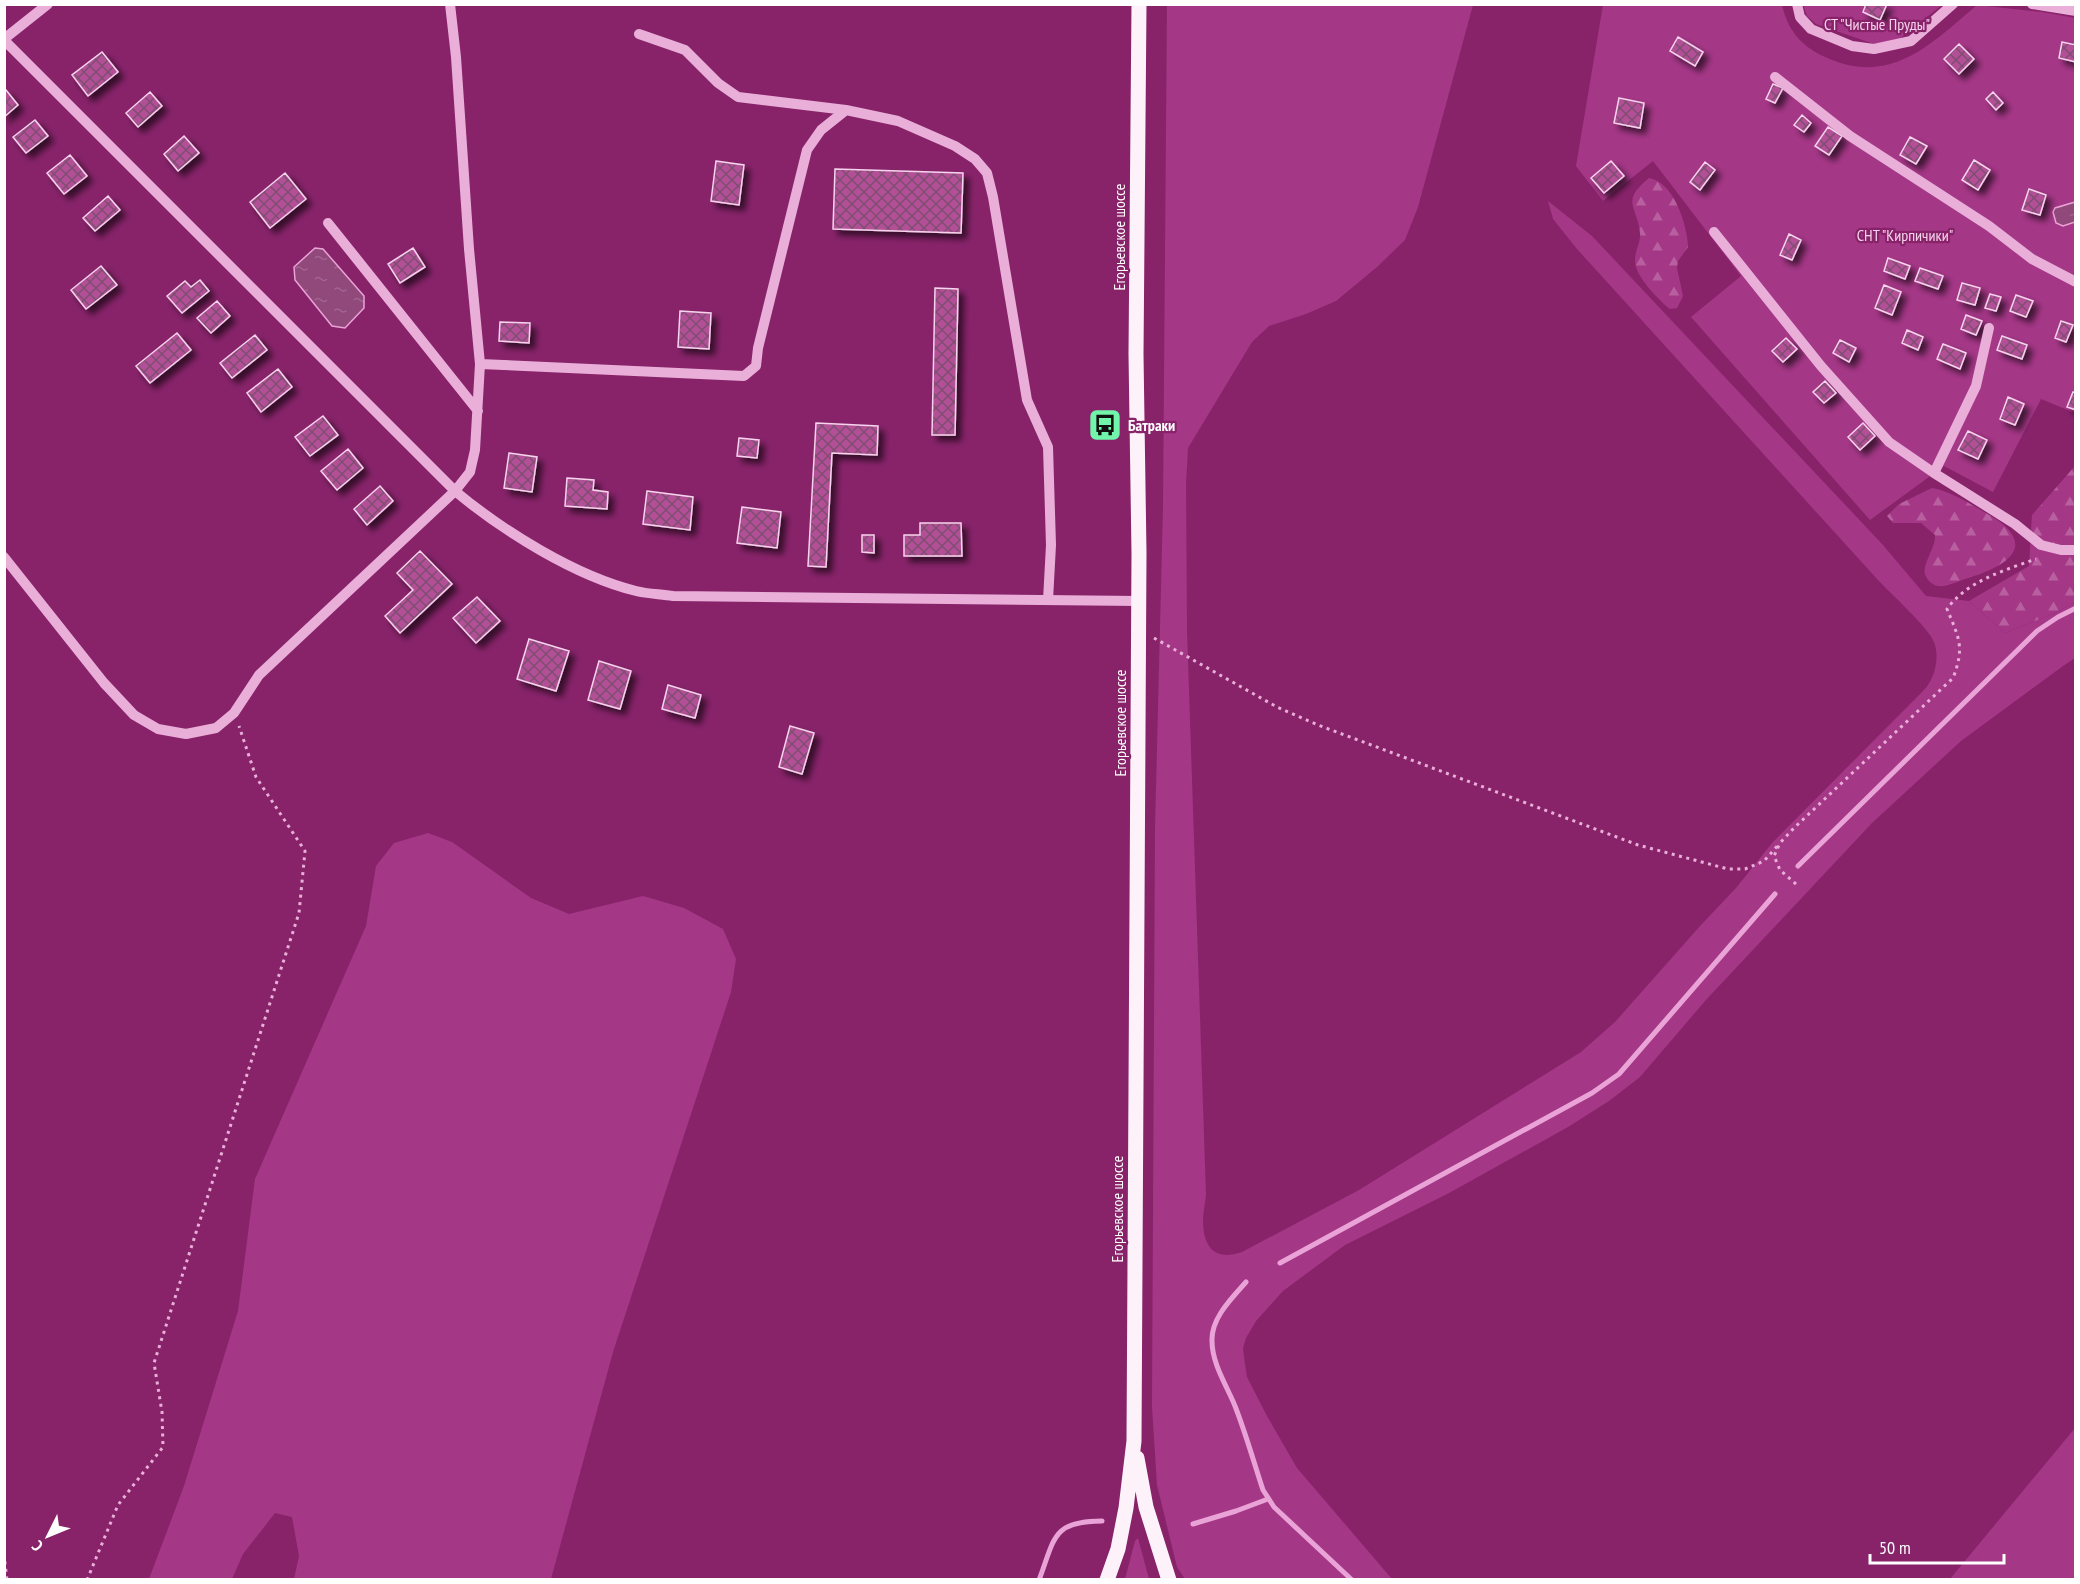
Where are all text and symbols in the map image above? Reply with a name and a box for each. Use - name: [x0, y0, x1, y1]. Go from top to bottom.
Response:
- park label: СТ "Чистые Пруды": [1824, 14, 1930, 34]
- street label: Егорьевское шоссе: [1109, 184, 1129, 290]
- park label: СНТ "Кирпичики": [1857, 225, 1953, 245]
- bus stop icon: Батраки: [1087, 407, 1123, 443]
- place label: Батраки: [1128, 415, 1175, 435]
- street label: Егорьевское шоссе: [1110, 670, 1130, 776]
- street label: Егорьевское шоссе: [1107, 1156, 1127, 1262]
- north arrow: [18, 1506, 78, 1566]
- scale bar: [1870, 1527, 2004, 1565]
- text: С: [27, 1536, 47, 1556]
- text: 50 m: [1879, 1536, 1911, 1559]

